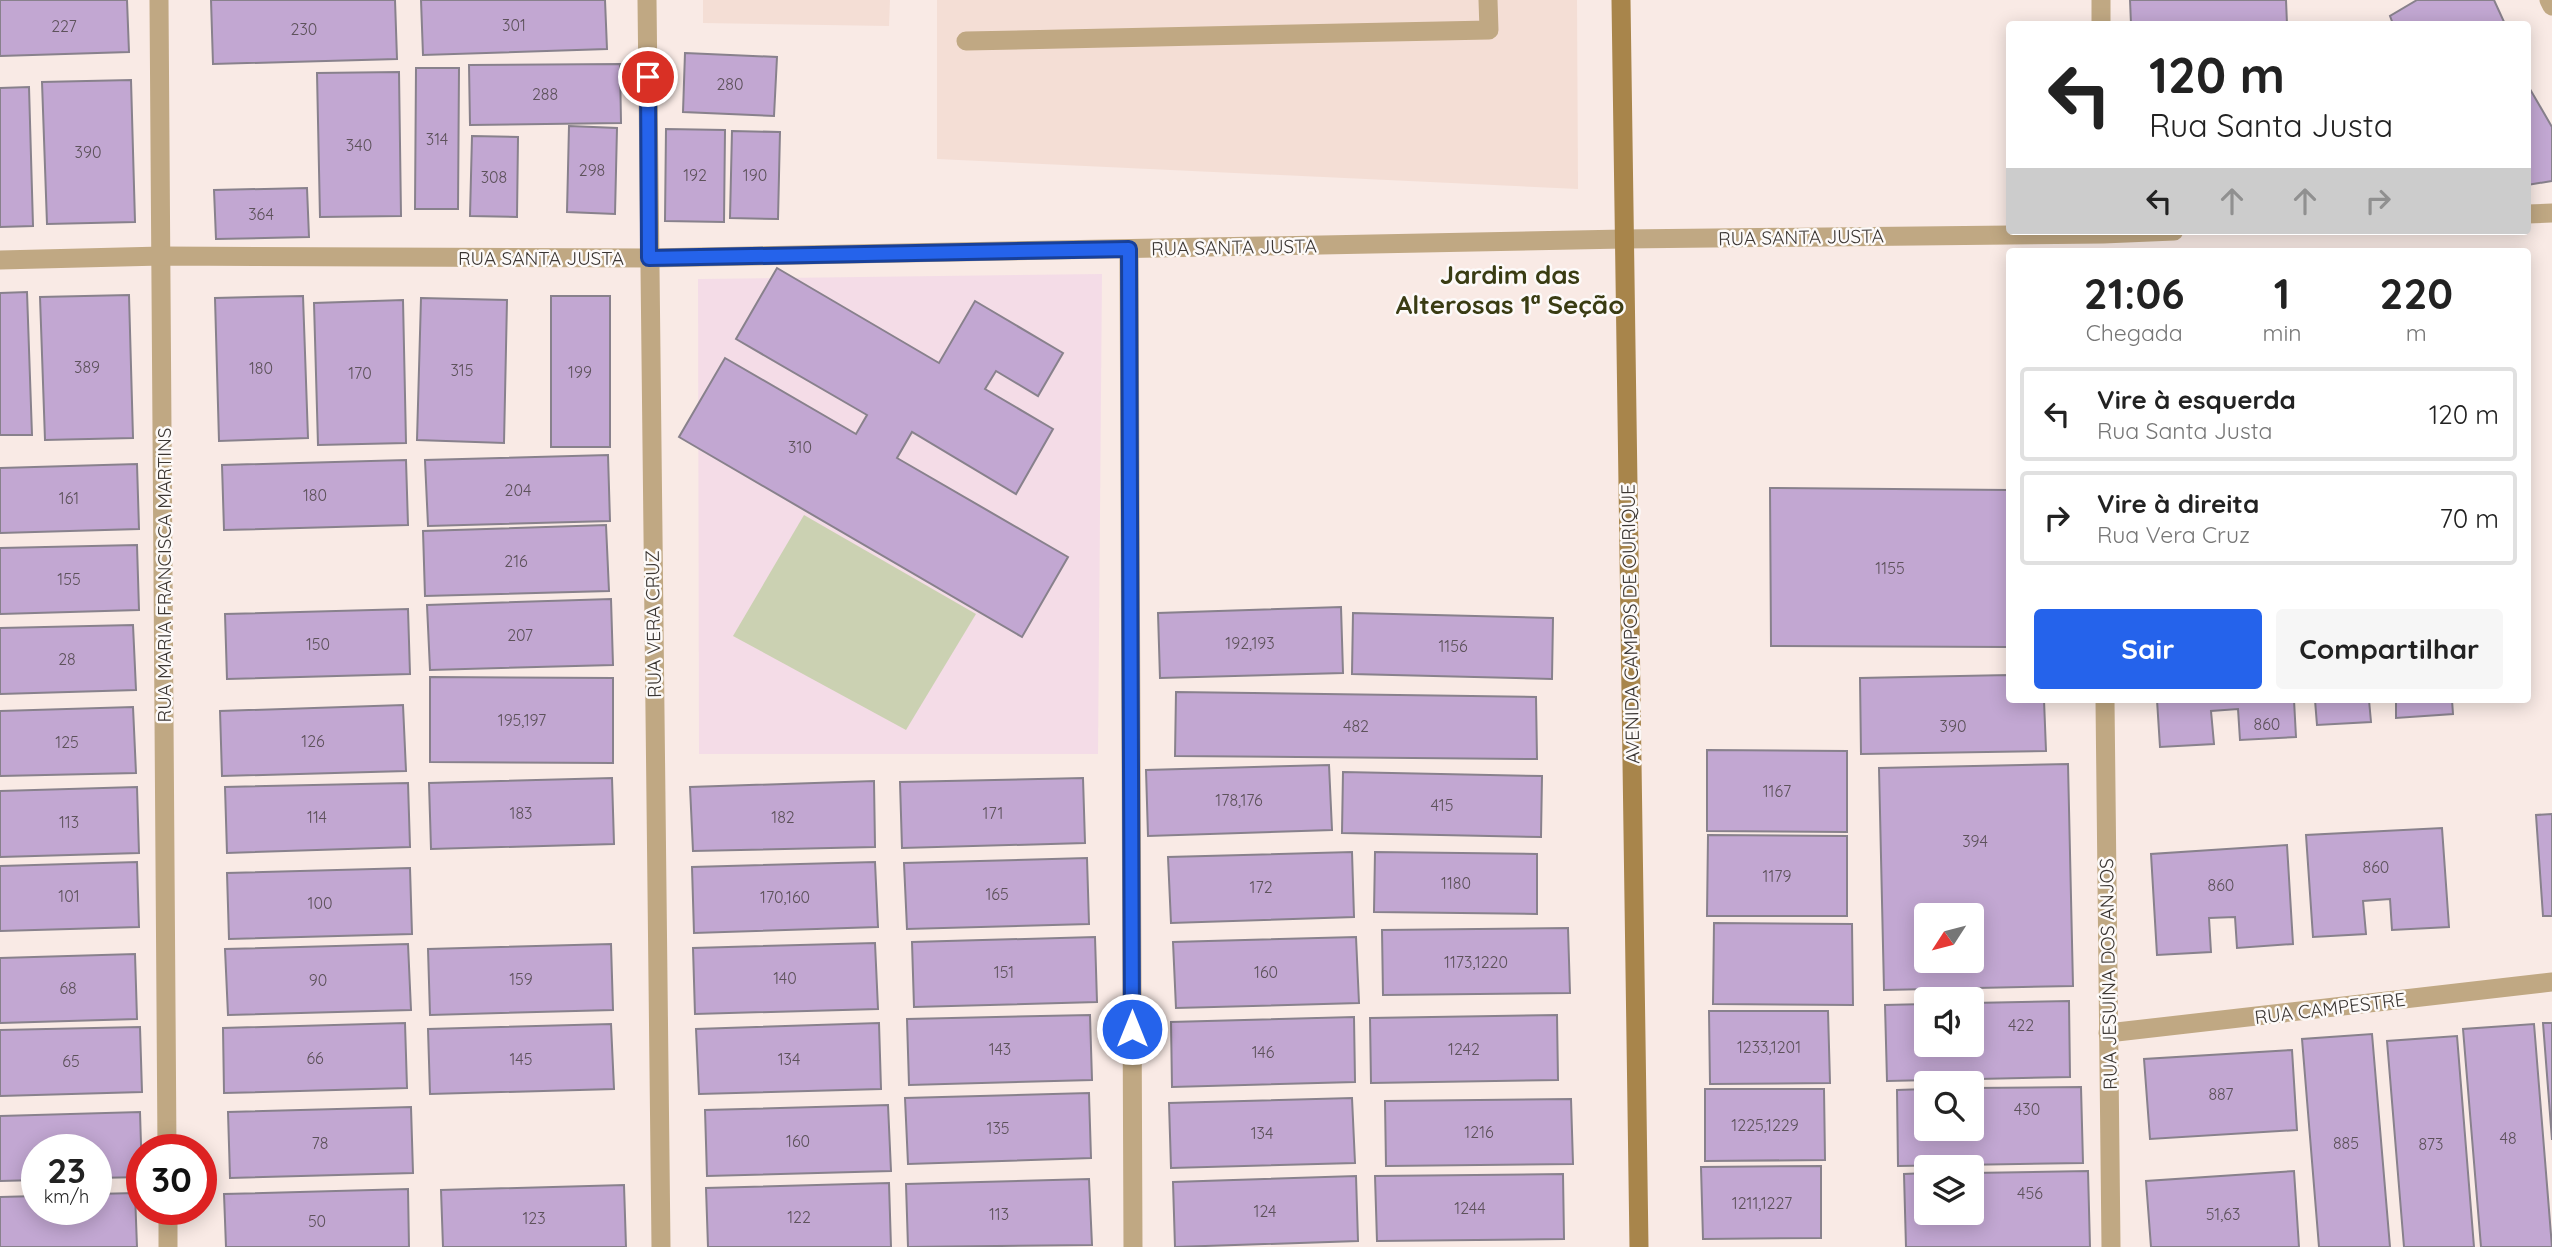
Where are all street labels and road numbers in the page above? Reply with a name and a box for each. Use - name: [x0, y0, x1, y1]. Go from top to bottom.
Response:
- street label: RUA SANTA JUSTA: [1718, 224, 1884, 250]
- street label: RUA SANTA JUSTA: [1151, 234, 1317, 260]
- street label: RUA SANTA JUSTA: [458, 246, 624, 270]
- street label: RUA MARIA FRANCISCA MARTINS: [152, 428, 176, 722]
- street label: AVENIDA CAMPOS DE OURIQUE: [1616, 484, 1644, 764]
- street label: RUA VERA CRUZ: [640, 550, 666, 698]
- street label: RUA JESUÍNA DOS ANJOS: [2094, 858, 2122, 1090]
- street label: RUA CAMPESTRE: [2253, 987, 2407, 1029]

